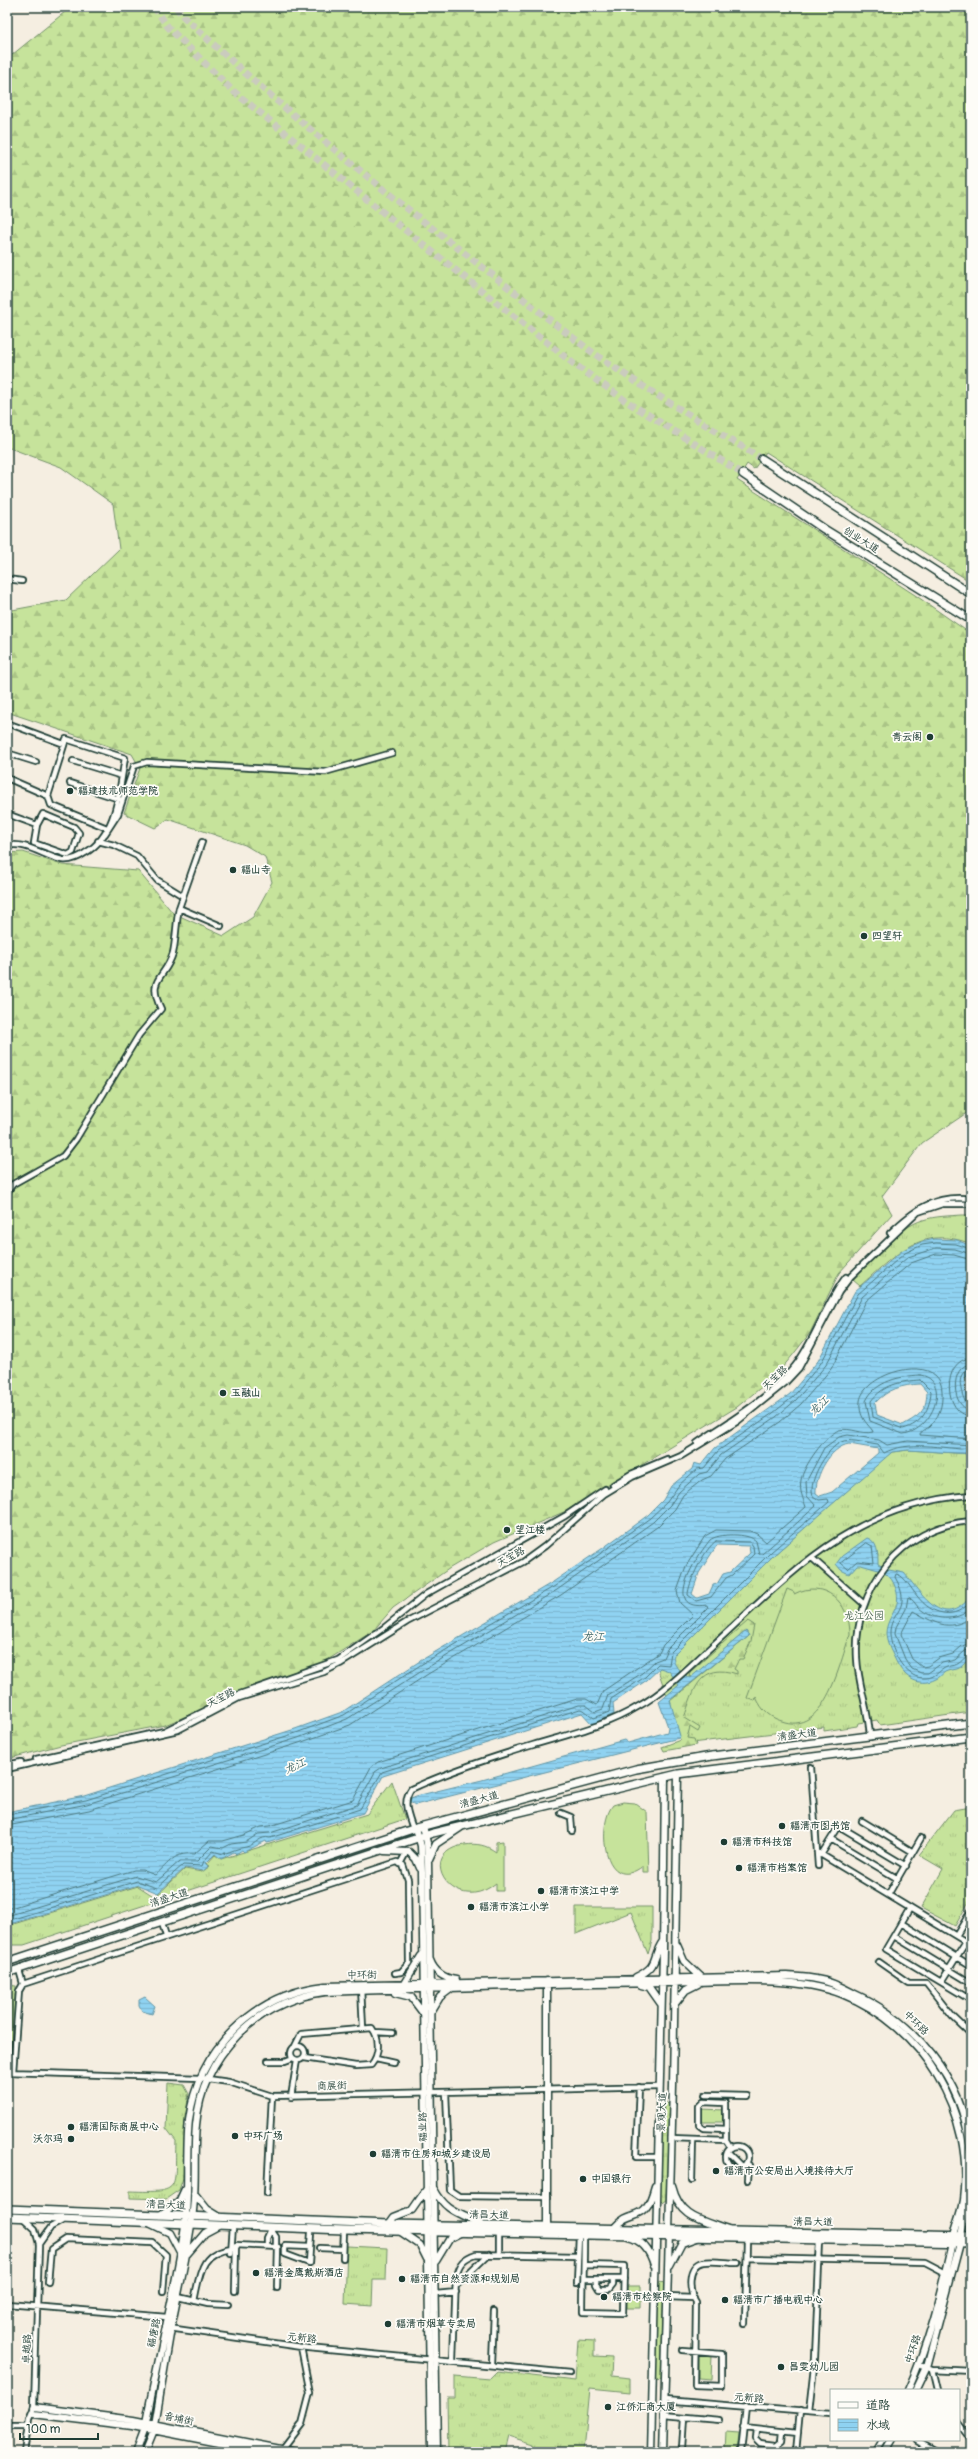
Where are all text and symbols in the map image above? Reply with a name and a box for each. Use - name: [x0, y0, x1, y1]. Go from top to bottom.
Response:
- street label: 创业大道: [841, 524, 881, 556]
- place label: 青云阁: [892, 731, 922, 743]
- marker: 青云阁: [925, 732, 935, 742]
- place label: 福建技术师范学院: [78, 785, 158, 797]
- marker: 福建技术师范学院: [65, 786, 75, 796]
- place label: 福山寺: [241, 864, 271, 876]
- marker: 福山寺: [228, 865, 238, 875]
- place label: 四望轩: [872, 930, 903, 942]
- marker: 四望轩: [859, 931, 869, 941]
- street label: 天宝路: [760, 1363, 790, 1393]
- place label: 玉融山: [231, 1387, 261, 1399]
- marker: 玉融山: [218, 1388, 228, 1398]
- water label: 龙江: [807, 1393, 832, 1418]
- place label: 望江楼: [515, 1524, 545, 1536]
- marker: 望江楼: [502, 1525, 512, 1535]
- street label: 天宝路: [495, 1544, 527, 1570]
- park label: 龙江公园: [844, 1610, 884, 1622]
- water label: 龙江: [582, 1630, 605, 1643]
- street label: 天宝路: [205, 1686, 237, 1710]
- street label: 清盛大道: [776, 1727, 818, 1743]
- water label: 龙江: [282, 1755, 309, 1777]
- street label: 清盛大道: [458, 1789, 500, 1811]
- place label: 福清市图书馆: [790, 1820, 850, 1832]
- marker: 福清市图书馆: [777, 1821, 787, 1831]
- place label: 福清市科技馆: [732, 1836, 792, 1848]
- marker: 福清市科技馆: [719, 1837, 729, 1847]
- place label: 福清市档案馆: [747, 1862, 807, 1874]
- marker: 福清市档案馆: [734, 1863, 744, 1873]
- place label: 福清市滨江中学: [549, 1885, 619, 1897]
- street label: 清盛大道: [148, 1886, 190, 1910]
- marker: 福清市滨江中学: [536, 1886, 546, 1896]
- place label: 福清市滨江小学: [479, 1901, 549, 1913]
- marker: 福清市滨江小学: [466, 1902, 476, 1912]
- street label: 中环街: [347, 1969, 377, 1981]
- street label: 中环路: [901, 2008, 931, 2038]
- street label: 商展街: [317, 2079, 347, 2093]
- street label: 景观大道: [655, 2092, 669, 2132]
- street label: 福业路: [417, 2112, 429, 2142]
- place label: 福清国际商展中心: [79, 2121, 159, 2133]
- marker: 福清国际商展中心: [66, 2122, 76, 2132]
- place label: 中环广场: [243, 2130, 283, 2142]
- marker: 中环广场: [230, 2131, 240, 2141]
- place label: 沃尔玛: [33, 2133, 63, 2145]
- marker: 沃尔玛: [66, 2134, 76, 2144]
- place label: 福清市住房和城乡建设局: [381, 2148, 491, 2160]
- marker: 福清市住房和城乡建设局: [368, 2149, 378, 2159]
- place label: 福清市公安局出入境接待大厅: [724, 2165, 854, 2177]
- marker: 福清市公安局出入境接待大厅: [711, 2166, 721, 2176]
- place label: 中国银行: [591, 2173, 631, 2185]
- marker: 中国银行: [578, 2174, 588, 2184]
- street label: 清昌大道: [146, 2198, 186, 2212]
- street label: 清昌大道: [469, 2209, 509, 2221]
- street label: 清昌大道: [793, 2216, 833, 2228]
- place label: 福清金鹰戴斯酒店: [264, 2267, 344, 2279]
- marker: 福清金鹰戴斯酒店: [251, 2268, 261, 2278]
- place label: 福清市自然资源和规划局: [410, 2273, 520, 2285]
- marker: 福清市自然资源和规划局: [397, 2274, 407, 2284]
- place label: 福清市检察院: [612, 2291, 672, 2303]
- marker: 福清市检察院: [599, 2292, 609, 2302]
- place label: 福清市广播电视中心: [733, 2294, 823, 2306]
- marker: 福清市广播电视中心: [720, 2295, 730, 2305]
- street label: 福唐路: [145, 2317, 163, 2349]
- place label: 福清市烟草专卖局: [396, 2318, 476, 2330]
- marker: 福清市烟草专卖局: [383, 2319, 393, 2329]
- street label: 元新路: [286, 2330, 318, 2346]
- street label: 中环路: [903, 2333, 923, 2365]
- street label: 卓越路: [20, 2334, 34, 2364]
- place label: 昌雯幼儿园: [789, 2361, 839, 2373]
- marker: 昌雯幼儿园: [776, 2362, 786, 2372]
- legend: [830, 2389, 960, 2441]
- street label: 元新路: [734, 2391, 764, 2405]
- text: 道路: [866, 2398, 890, 2413]
- place label: 江侨汇商大厦: [616, 2401, 676, 2413]
- marker: 江侨汇商大厦: [603, 2402, 613, 2412]
- street label: 音埔街: [163, 2410, 195, 2428]
- scale bar: [20, 2415, 98, 2441]
- text: 水域: [866, 2418, 890, 2433]
- text: 100 m: [26, 2422, 61, 2437]

